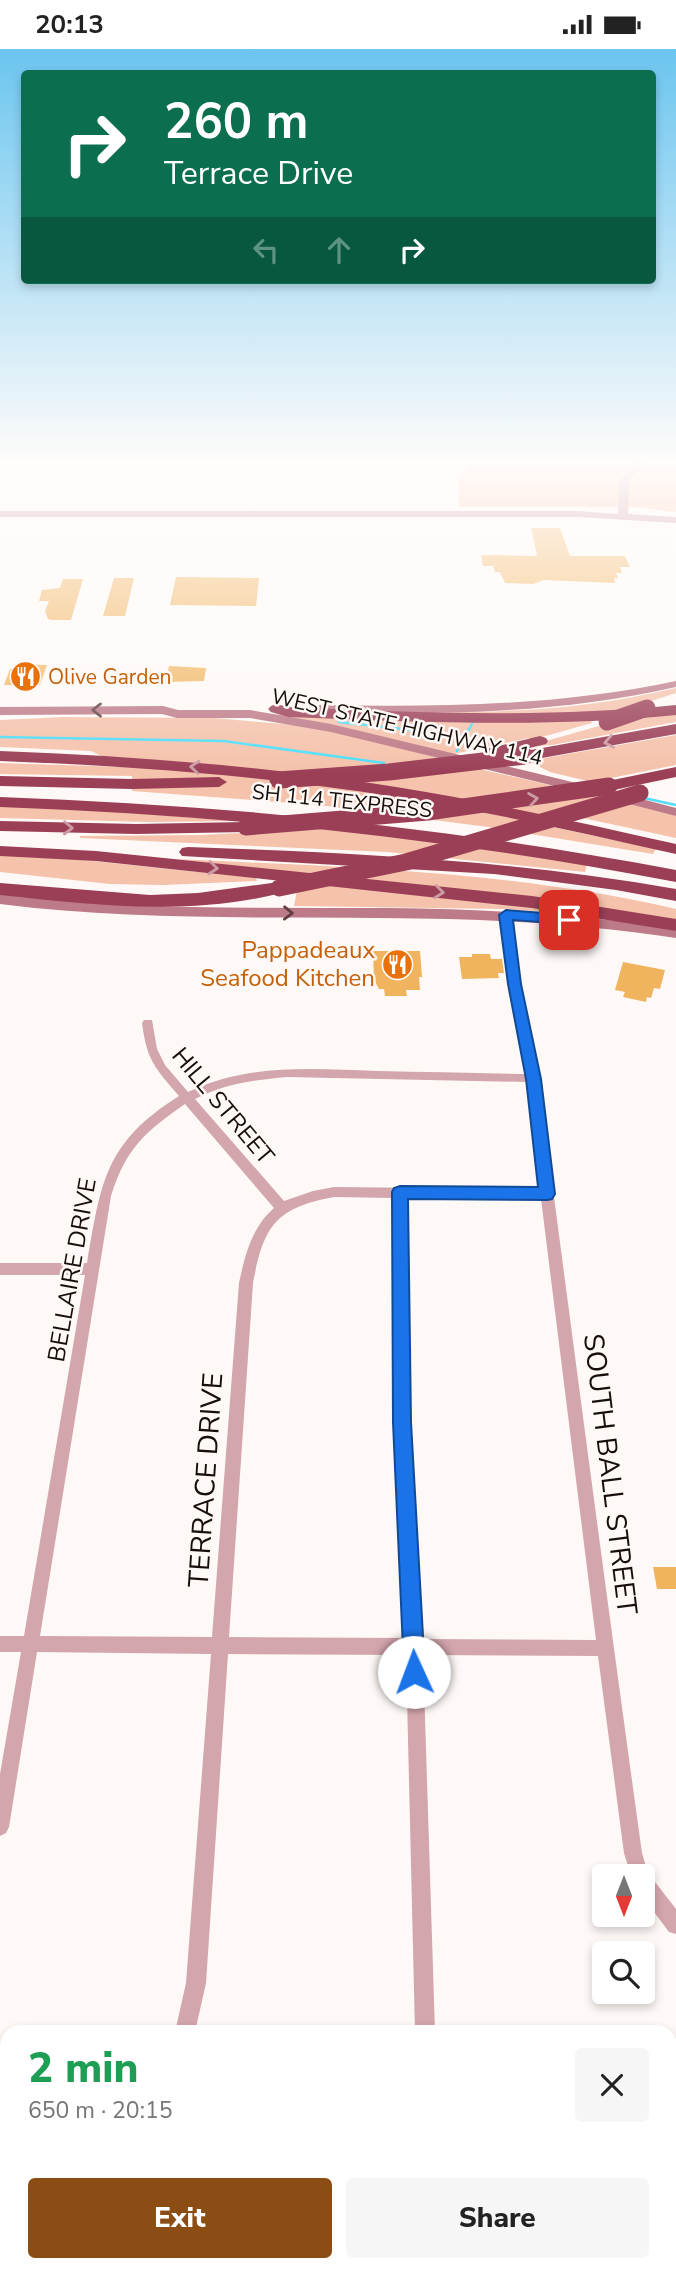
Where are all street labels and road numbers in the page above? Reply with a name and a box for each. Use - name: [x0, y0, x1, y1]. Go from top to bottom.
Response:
- street label: WEST STATE HIGHWAY 114: [269, 682, 545, 772]
- street label: SH 114 TEXPRESS: [250, 778, 434, 824]
- street label: HILL STREET: [165, 1041, 282, 1172]
- street label: BELLAIRE DRIVE: [40, 1176, 104, 1364]
- street label: SOUTH BALL STREET: [574, 1332, 646, 1617]
- street label: TERRACE DRIVE: [180, 1371, 232, 1589]

